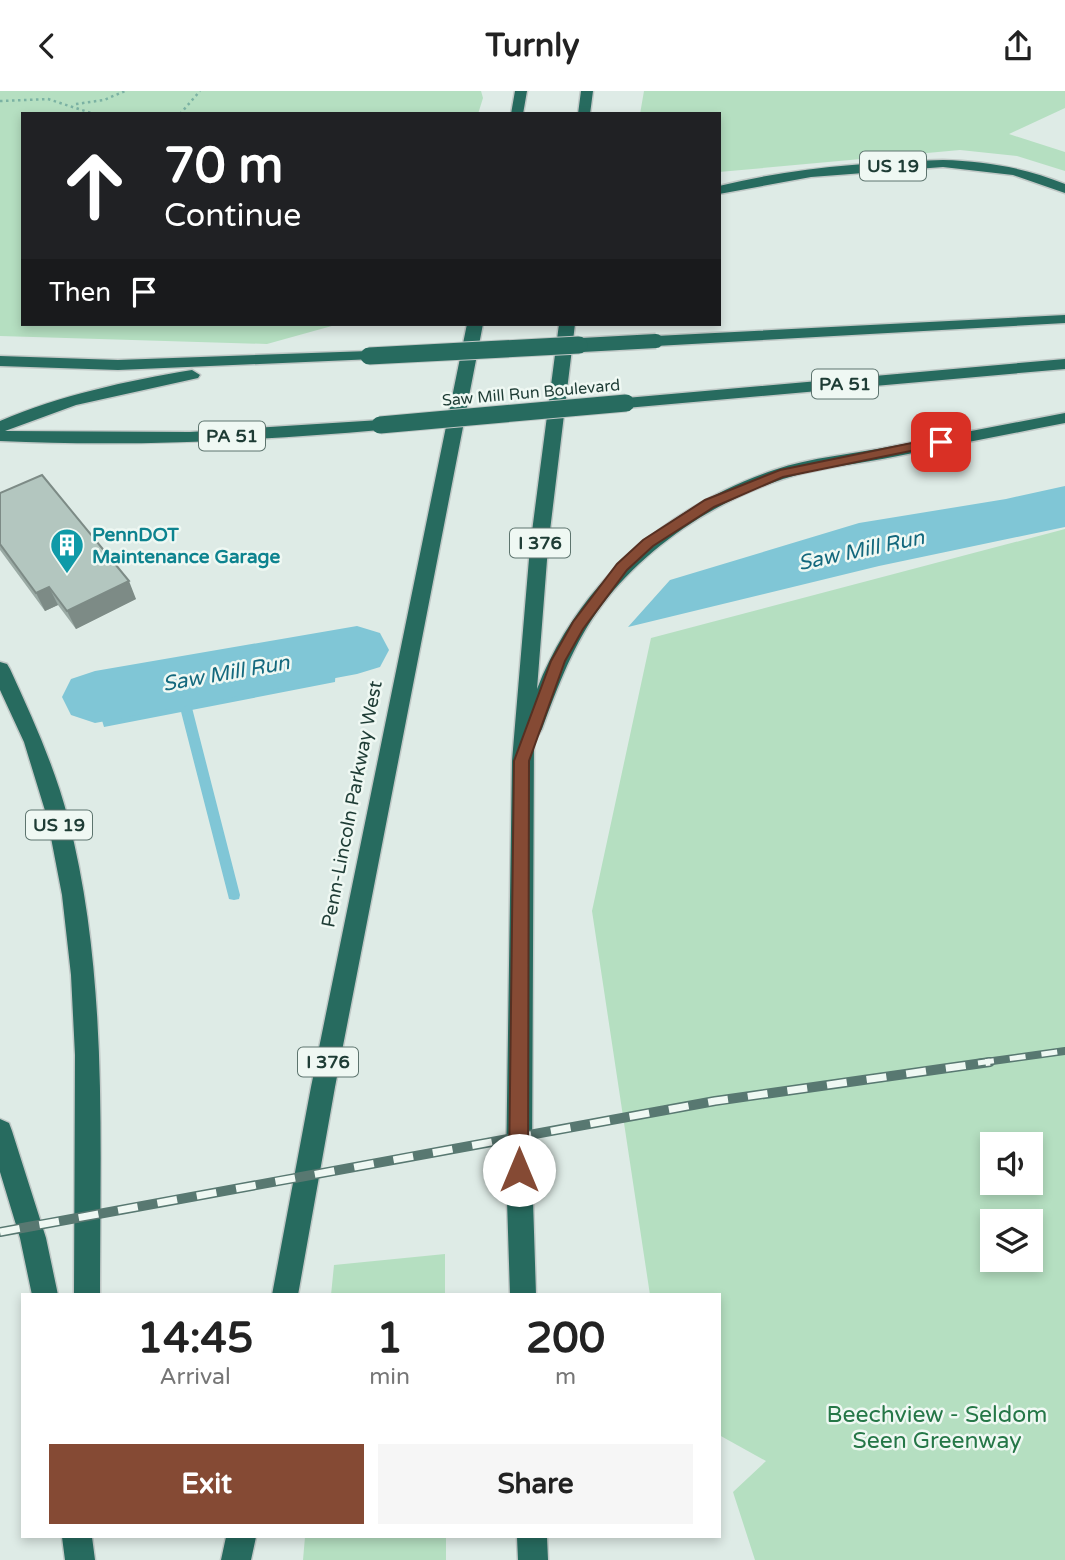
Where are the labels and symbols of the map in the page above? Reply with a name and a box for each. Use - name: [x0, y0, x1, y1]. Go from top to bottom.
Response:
- road number: US 19: [860, 151, 926, 181]
- road number: PA 51: [812, 369, 878, 398]
- street label: Saw Mill Run Boulevard: [441, 375, 621, 411]
- pin: [911, 412, 971, 472]
- road number: PA 51: [199, 421, 265, 451]
- place label: PennDOT Maintenance Garage: [92, 524, 281, 569]
- water label: Saw Mill Run: [796, 525, 928, 576]
- building icon: PennDOT Maintenance Garage: [48, 526, 86, 575]
- road number: I 376: [510, 529, 570, 557]
- water label: Saw Mill Run: [161, 650, 293, 697]
- street label: Penn-Lincoln Parkway West: [317, 679, 387, 929]
- road number: US 19: [26, 811, 92, 839]
- road number: I 376: [298, 1047, 358, 1077]
- position arrow: [482, 1133, 556, 1207]
- park label: Beechview - Seldom Seen Greenway: [827, 1401, 1047, 1455]

